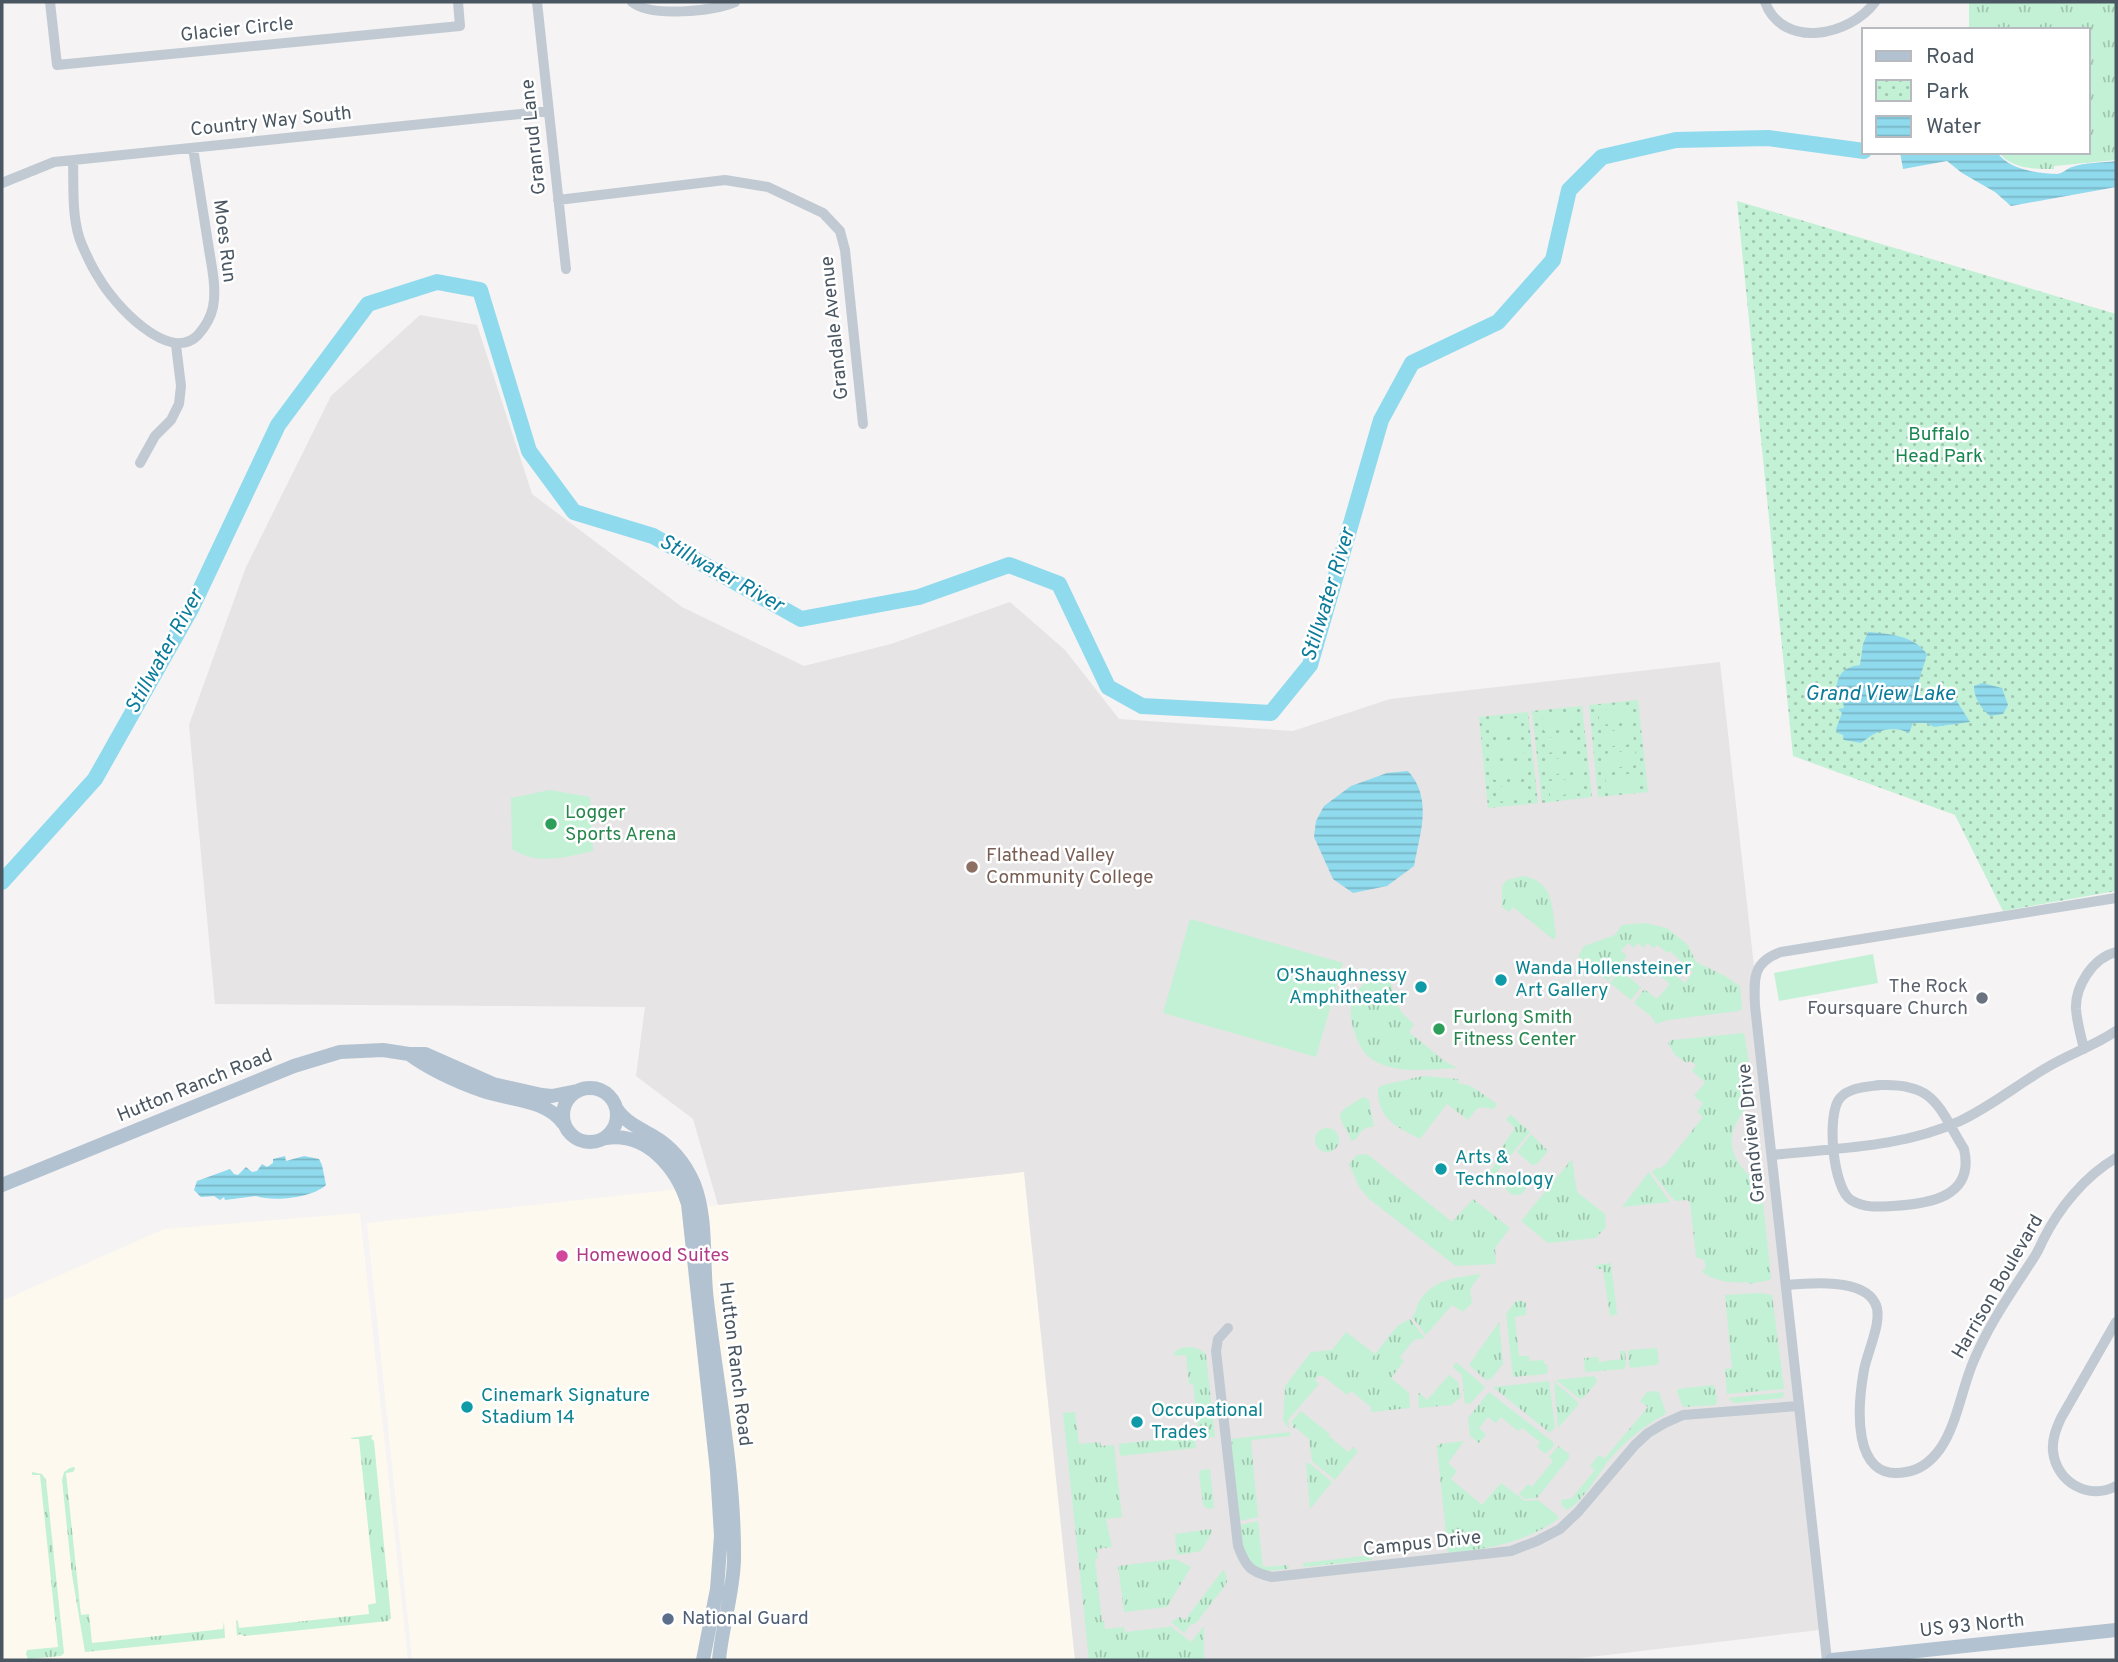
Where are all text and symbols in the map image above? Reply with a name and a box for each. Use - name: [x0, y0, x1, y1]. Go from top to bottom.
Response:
- street label: Glacier Circle: [179, 12, 295, 48]
- legend: [1862, 28, 2090, 154]
- text: Road: [1926, 44, 1975, 71]
- street label: Granrud Lane: [516, 78, 552, 196]
- text: Park: [1926, 79, 1969, 106]
- street label: Country Way South: [189, 102, 353, 142]
- text: Water: [1926, 114, 1981, 141]
- street label: Moes Run: [207, 198, 241, 284]
- street label: Grandale Avenue: [816, 255, 854, 401]
- park label: Buffalo Head Park: [1895, 423, 1983, 469]
- water label: Stillwater River: [1296, 523, 1363, 665]
- water label: Stillwater River: [654, 529, 790, 620]
- water label: Stillwater River: [120, 583, 211, 719]
- water label: Grand View Lake: [1805, 681, 1956, 708]
- place label: Logger Sports Arena: [565, 801, 676, 847]
- marker: Logger Sports Arena: [543, 816, 559, 832]
- place label: Flathead Valley Community College: [986, 844, 1153, 890]
- marker: Flathead Valley Community College: [964, 859, 980, 875]
- place label: Wanda Hollensteiner Art Gallery: [1515, 957, 1692, 1003]
- place label: O'Shaughnessy Amphitheater: [1276, 964, 1408, 1010]
- marker: Wanda Hollensteiner Art Gallery: [1493, 972, 1509, 988]
- place label: The Rock Foursquare Church: [1807, 975, 1968, 1021]
- marker: O'Shaughnessy Amphitheater: [1413, 979, 1429, 995]
- marker: The Rock Foursquare Church: [1974, 990, 1990, 1006]
- place label: Furlong Smith Fitness Center: [1453, 1006, 1577, 1052]
- marker: Furlong Smith Fitness Center: [1431, 1021, 1447, 1037]
- street label: Hutton Ranch Road: [114, 1044, 276, 1128]
- street label: Grandview Drive: [1733, 1062, 1771, 1204]
- place label: Arts & Technology: [1455, 1146, 1554, 1192]
- marker: Arts & Technology: [1433, 1161, 1449, 1177]
- street label: Harrison Boulevard: [1947, 1211, 2049, 1363]
- place label: Homewood Suites: [576, 1244, 729, 1268]
- marker: Homewood Suites: [554, 1248, 570, 1264]
- street label: Hutton Ranch Road: [713, 1280, 757, 1448]
- place label: Cinemark Signature Stadium 14: [481, 1384, 650, 1430]
- marker: Cinemark Signature Stadium 14: [459, 1399, 475, 1415]
- place label: Occupational Trades: [1151, 1399, 1263, 1445]
- marker: Occupational Trades: [1129, 1414, 1145, 1430]
- street label: Campus Drive: [1362, 1526, 1482, 1562]
- place label: National Guard: [682, 1607, 809, 1631]
- street label: US 93 North: [1918, 1609, 2026, 1643]
- marker: National Guard: [660, 1611, 676, 1627]

